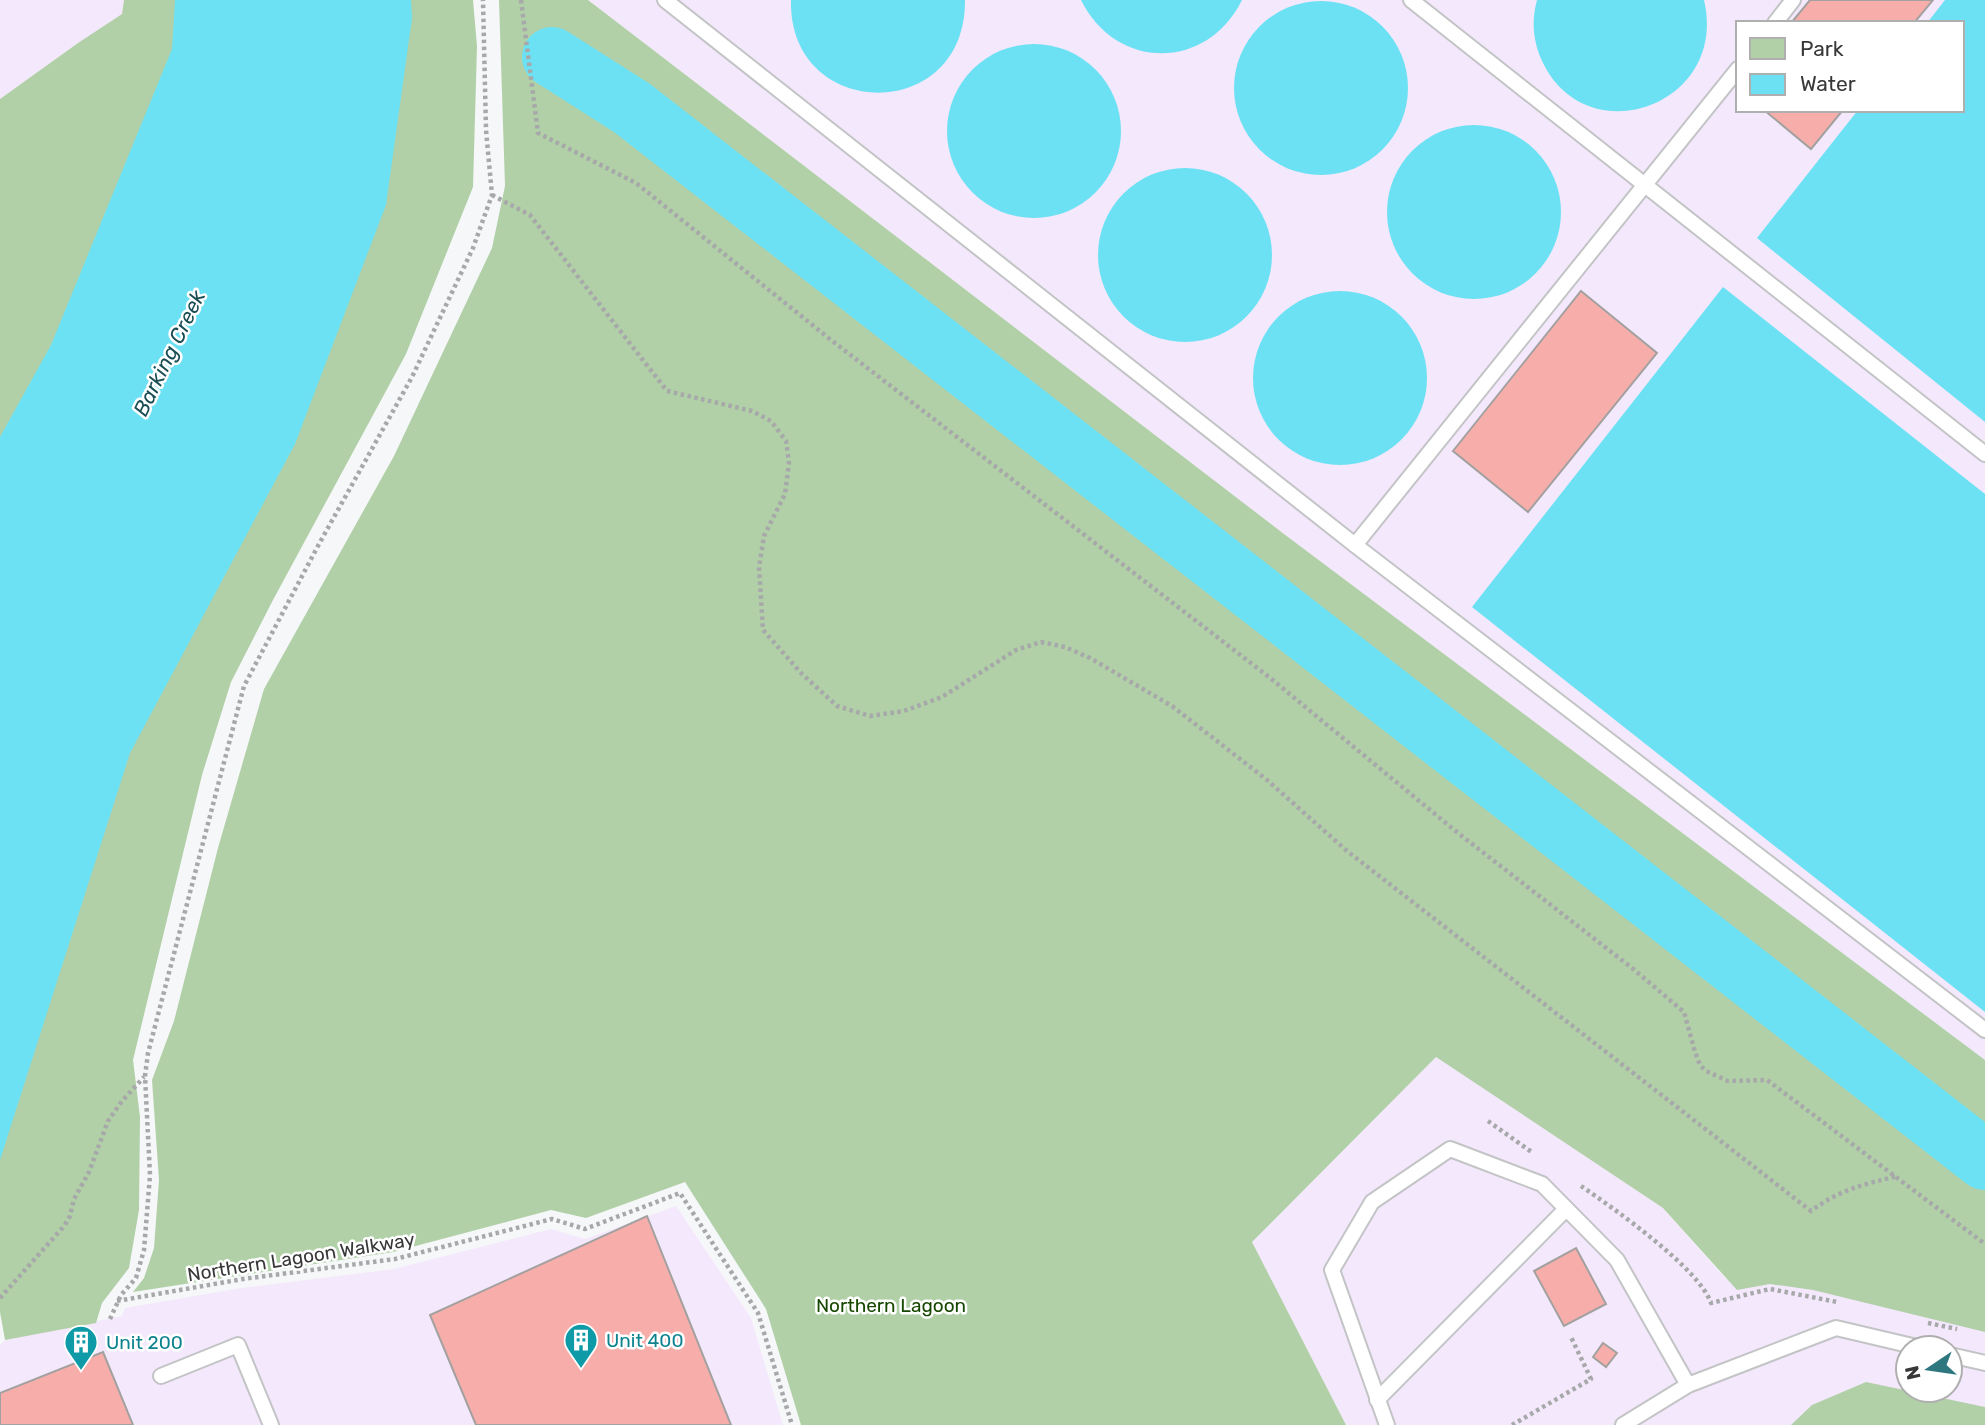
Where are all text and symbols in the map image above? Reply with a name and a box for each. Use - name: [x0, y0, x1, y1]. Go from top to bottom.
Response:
- legend: [1736, 21, 1964, 112]
- text: Park: [1800, 36, 1844, 61]
- text: Water: [1800, 71, 1856, 96]
- water label: Barking Creek: [128, 285, 211, 420]
- street label: Northern Lagoon Walkway: [186, 1228, 416, 1286]
- park label: Northern Lagoon: [816, 1294, 966, 1317]
- building icon: Unit 400: [562, 1321, 600, 1370]
- building icon: Unit 200: [62, 1323, 100, 1372]
- place label: Unit 400: [606, 1329, 683, 1352]
- place label: Unit 200: [106, 1331, 183, 1354]
- north arrow: [1894, 1334, 1964, 1404]
- text: N: [1900, 1363, 1926, 1382]

